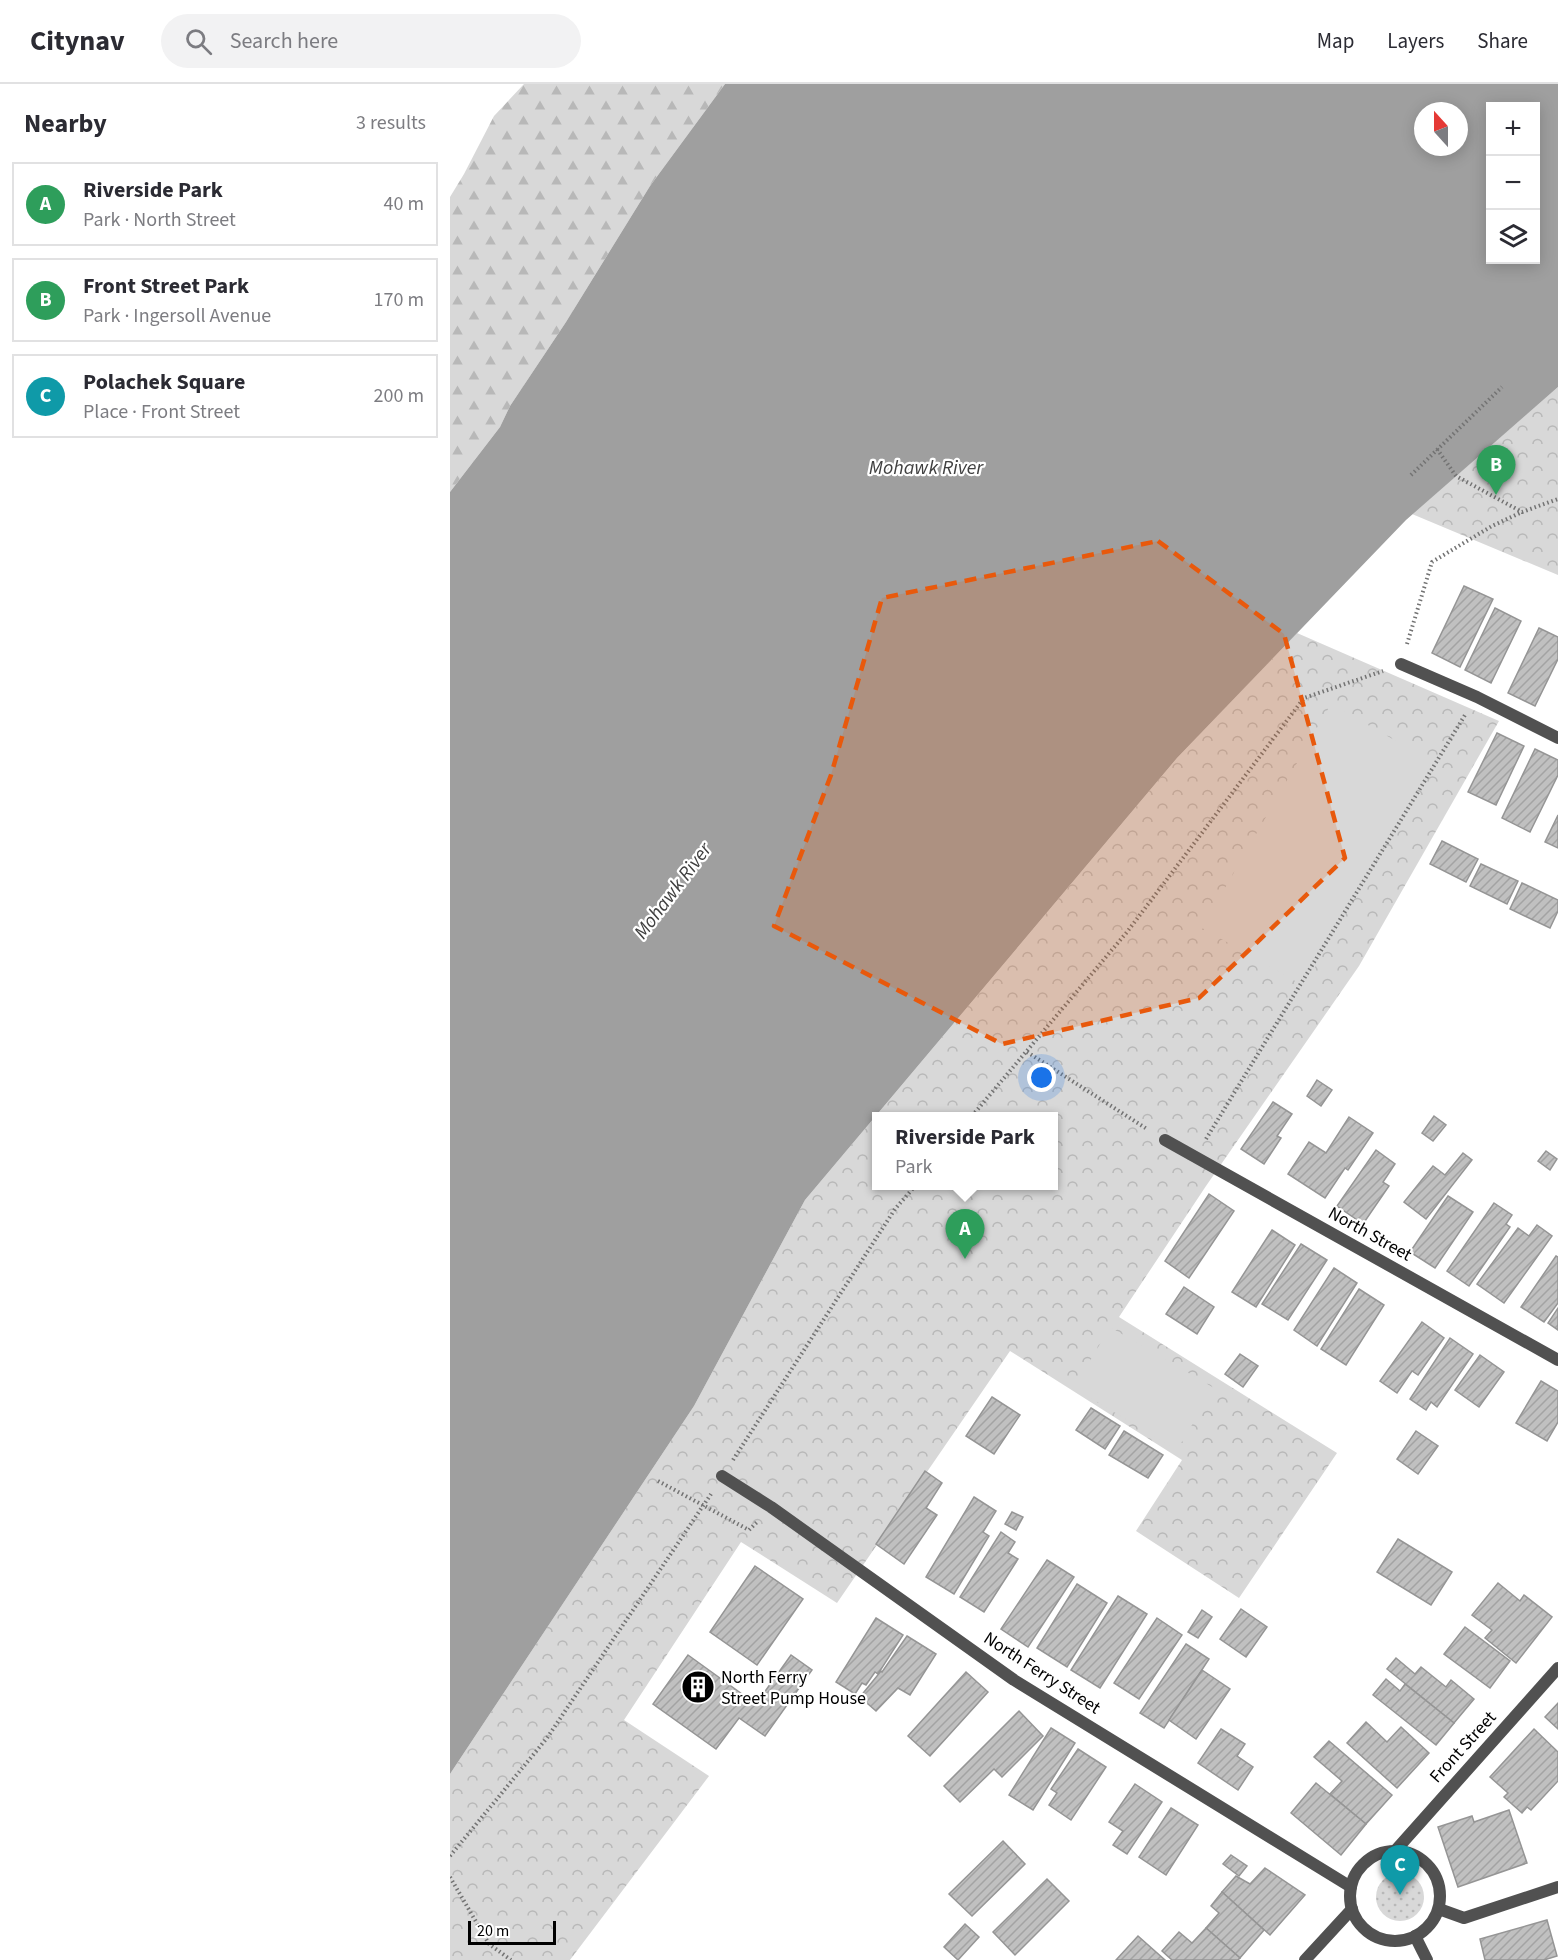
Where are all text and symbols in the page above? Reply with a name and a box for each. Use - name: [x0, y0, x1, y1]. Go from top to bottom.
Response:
- search box: [161, 14, 581, 68]
- text: Citynav: [30, 21, 125, 61]
- icon: search: [182, 25, 215, 58]
- text: Search here: [230, 25, 338, 57]
- text: Map: [1317, 26, 1354, 56]
- text: Layers: [1387, 26, 1444, 56]
- text: Share: [1477, 26, 1528, 56]
- north arrow: [1414, 102, 1468, 156]
- map controls: [1486, 102, 1540, 264]
- button: +: [1486, 102, 1540, 156]
- text: Nearby: [24, 105, 107, 142]
- text: 3 results: [356, 109, 426, 137]
- button: −: [1486, 156, 1540, 210]
- text: Riverside Park: [83, 174, 223, 206]
- text: A: [40, 190, 51, 218]
- text: 40 m: [384, 190, 424, 218]
- text: Park · North Street: [83, 206, 236, 234]
- button: layers: [1486, 210, 1540, 264]
- text: Front Street Park: [83, 270, 249, 302]
- text: B: [39, 286, 52, 314]
- text: 170 m: [374, 286, 424, 314]
- text: Park · Ingersoll Avenue: [83, 302, 271, 330]
- text: Polachek Square: [83, 366, 245, 398]
- text: C: [40, 382, 51, 410]
- text: 200 m: [374, 382, 424, 410]
- text: Place · Front Street: [83, 398, 240, 426]
- pin: B: [1476, 446, 1516, 495]
- water label: Mohawk River: [869, 454, 984, 482]
- water label: Mohawk River: [627, 836, 719, 945]
- your location: [1027, 1063, 1056, 1092]
- popup: [872, 1112, 1058, 1190]
- text: Riverside Park: [895, 1121, 1035, 1153]
- text: Park: [895, 1153, 932, 1181]
- street label: North Street: [1324, 1201, 1416, 1267]
- pin: A: [946, 1210, 984, 1259]
- street label: North Ferry Street: [979, 1626, 1105, 1720]
- place label: North Ferry Street Pump House: [721, 1665, 866, 1711]
- building icon: North Ferry Street Pump House: [680, 1669, 716, 1705]
- street label: Front Street: [1424, 1706, 1502, 1788]
- pin: C: [1380, 1846, 1420, 1895]
- scale bar: [468, 1918, 556, 1946]
- text: 20 m: [477, 1920, 509, 1942]

